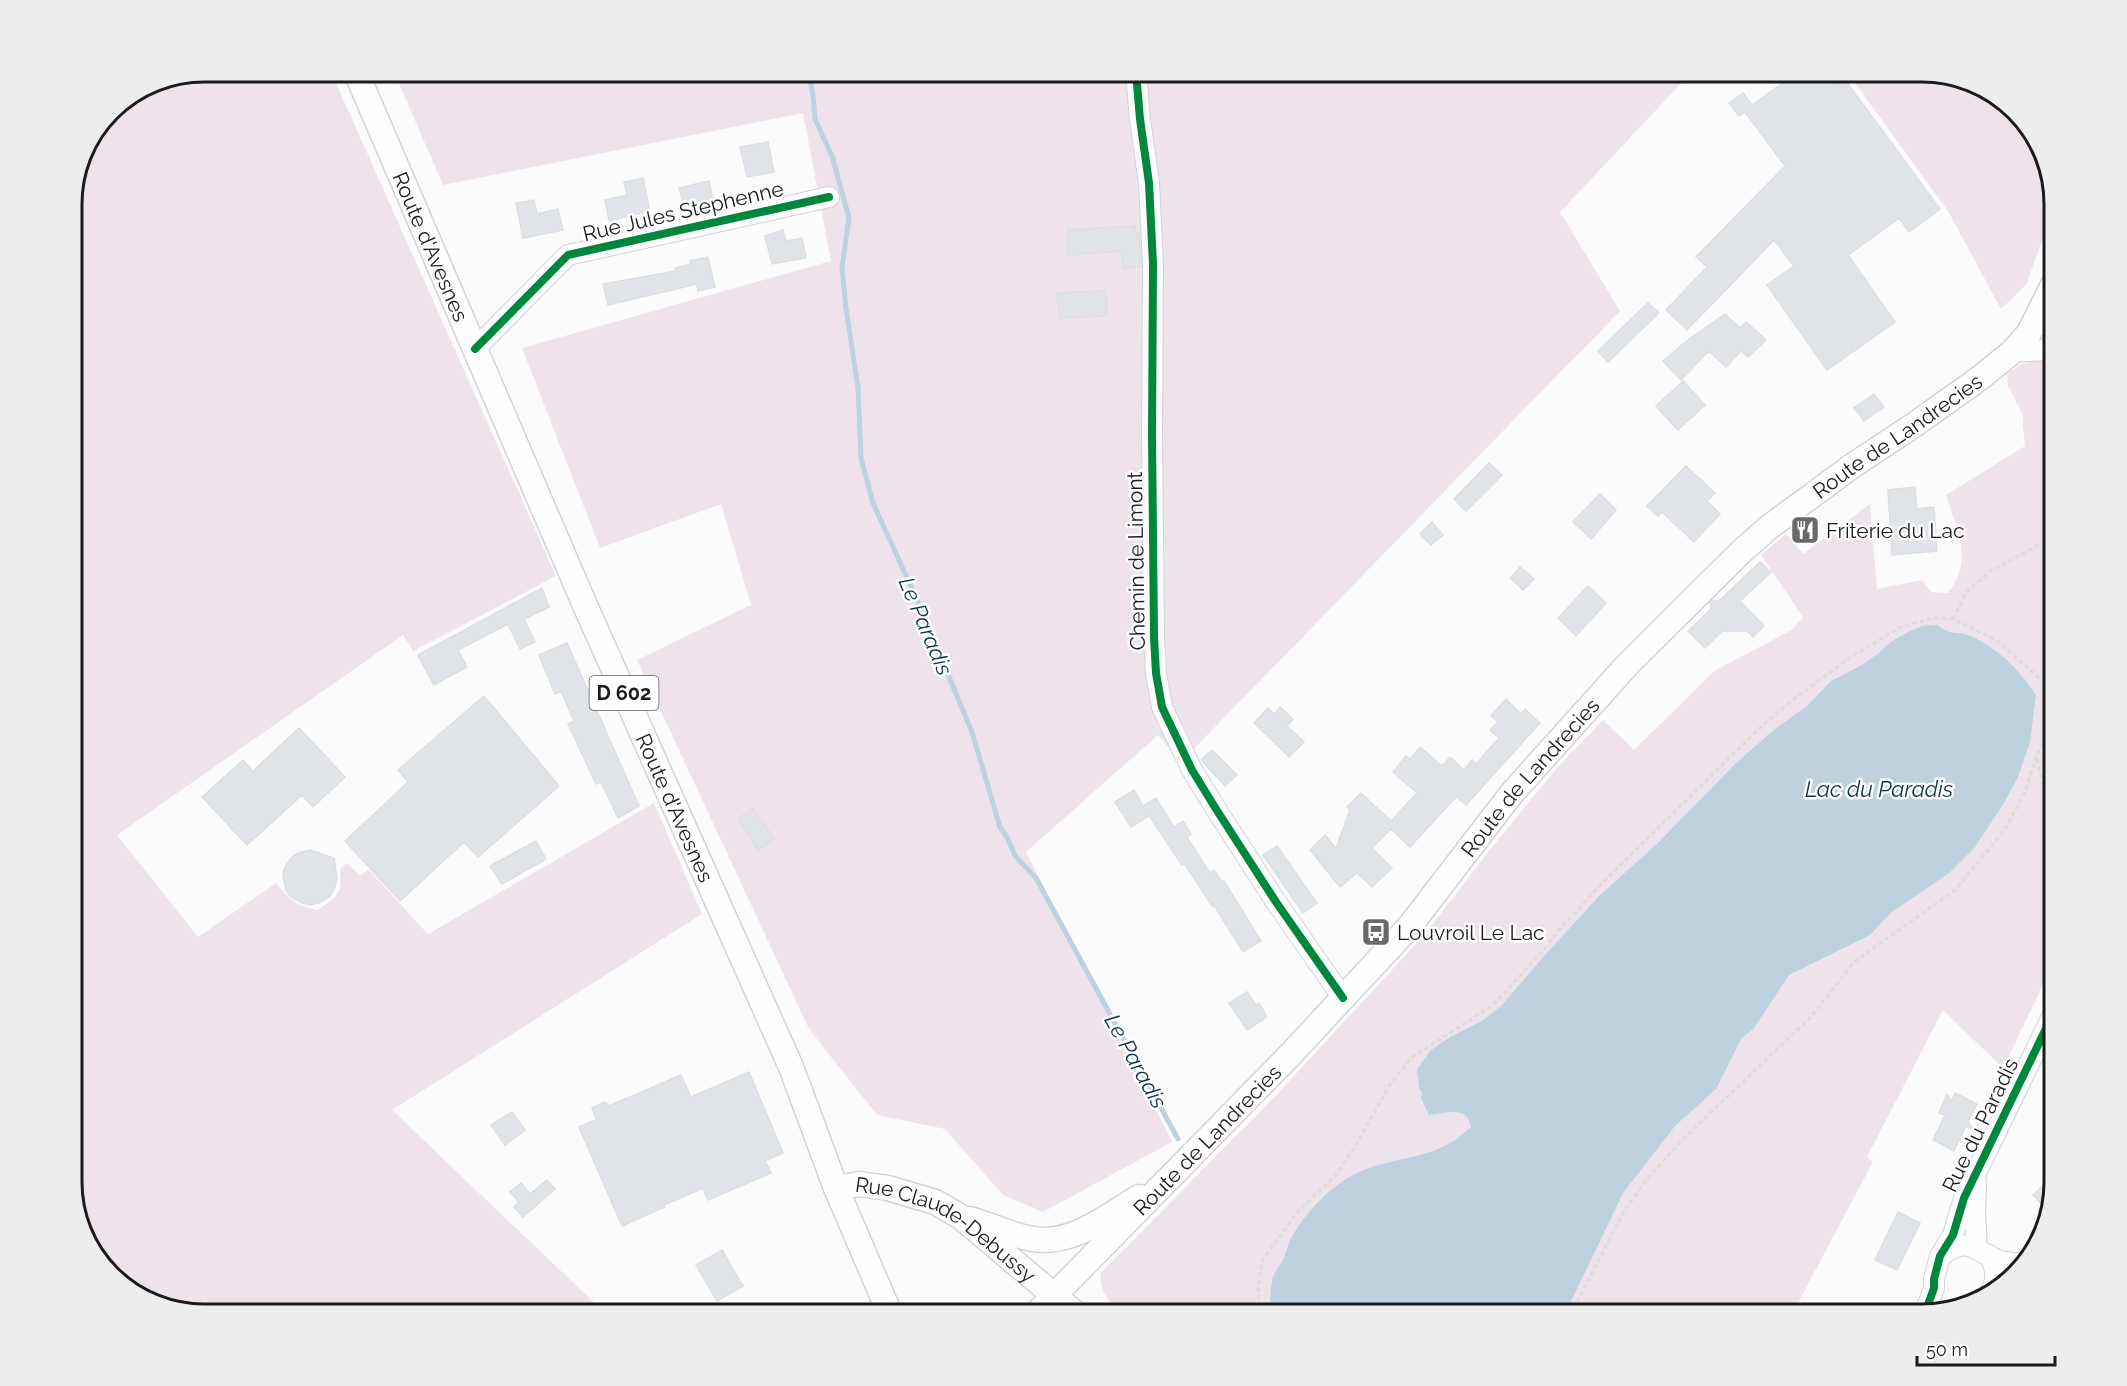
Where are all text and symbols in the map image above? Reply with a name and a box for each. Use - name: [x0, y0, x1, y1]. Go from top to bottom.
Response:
- street label: Route d'Avesnes: [388, 168, 474, 325]
- street label: Rue Jules Stephenne: [580, 176, 786, 246]
- street label: Route de Landrecies: [1808, 368, 1987, 503]
- street label: Chemin de Limont: [1122, 471, 1150, 651]
- restaurant icon: Friterie du Lac: [1789, 514, 1821, 546]
- place label: Friterie du Lac: [1826, 518, 1964, 543]
- water label: Le Paradis: [894, 573, 958, 679]
- road number: D 602: [590, 676, 658, 710]
- street label: Route de Landrecies: [1455, 693, 1604, 862]
- street label: Route d'Avesnes: [631, 729, 719, 886]
- water label: Lac du Paradis: [1805, 776, 1953, 802]
- bus stop icon: Louvroil Le Lac: [1360, 916, 1392, 948]
- place label: Louvroil Le Lac: [1397, 920, 1545, 945]
- water label: Le Paradis: [1099, 1009, 1173, 1113]
- street label: Rue du Paradis: [1937, 1054, 2023, 1196]
- street label: Route de Landrecies: [1128, 1059, 1286, 1220]
- street label: Rue Claude-Debussy: [854, 1171, 1041, 1287]
- scale bar: [1917, 1329, 2055, 1367]
- text: 50 m: [1926, 1339, 1968, 1360]

